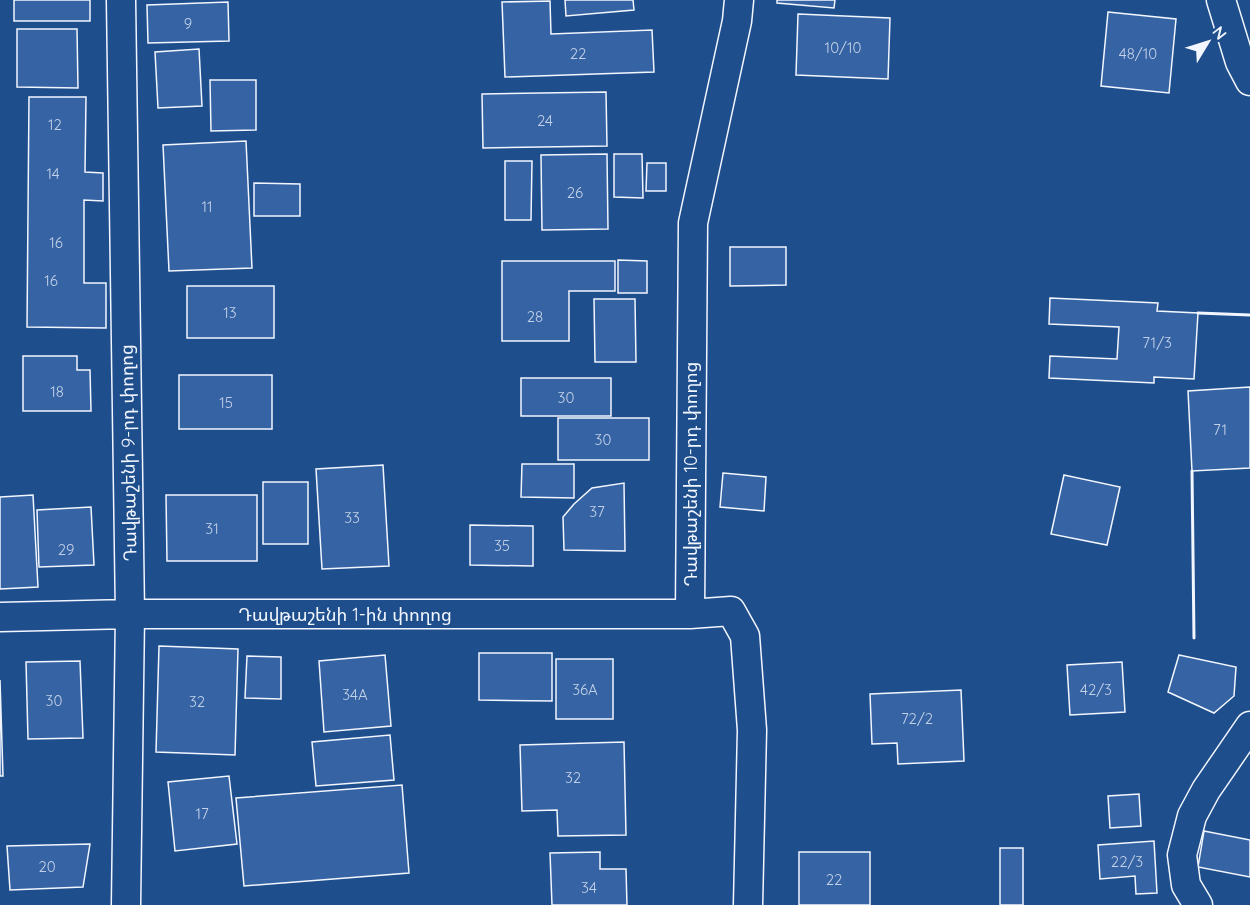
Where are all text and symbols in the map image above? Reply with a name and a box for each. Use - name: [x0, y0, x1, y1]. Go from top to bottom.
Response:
- north arrow: [1178, 12, 1238, 72]
- house number: 9: [184, 14, 192, 33]
- text: N: [1208, 22, 1231, 44]
- house number: 10/10: [825, 38, 861, 57]
- house number: 22: [570, 44, 586, 63]
- house number: 48/10: [1119, 44, 1157, 63]
- house number: 24: [537, 111, 553, 130]
- house number: 12: [48, 115, 62, 134]
- house number: 14: [46, 164, 60, 183]
- house number: 26: [567, 183, 583, 202]
- house number: 11: [201, 197, 213, 216]
- house number: 16: [49, 233, 63, 252]
- house number: 16: [44, 271, 58, 290]
- house number: 13: [223, 303, 237, 322]
- house number: 28: [527, 307, 543, 326]
- house number: 71/3: [1142, 333, 1172, 352]
- street label: Դավթաշենի 9-րդ փողոց: [115, 344, 141, 562]
- street label: Դավթաշենի 10-րդ փողոց: [679, 362, 702, 586]
- house number: 18: [50, 382, 64, 401]
- house number: 30: [558, 388, 574, 407]
- house number: 15: [219, 393, 233, 412]
- house number: 71: [1213, 420, 1227, 439]
- house number: 30: [595, 430, 611, 449]
- house number: 37: [589, 502, 605, 521]
- house number: 33: [344, 508, 360, 527]
- house number: 31: [205, 519, 219, 538]
- house number: 35: [494, 536, 510, 555]
- house number: 29: [58, 540, 74, 559]
- street label: Դավթաշենի 1-ին փողոց: [238, 603, 452, 626]
- house number: 36A: [572, 680, 598, 699]
- house number: 42/3: [1080, 680, 1112, 699]
- house number: 34A: [342, 685, 368, 704]
- house number: 30: [46, 691, 62, 710]
- house number: 32: [189, 692, 205, 711]
- house number: 72/2: [901, 709, 933, 728]
- house number: 32: [565, 768, 581, 787]
- house number: 17: [195, 804, 209, 823]
- house number: 22/3: [1111, 852, 1143, 871]
- house number: 20: [38, 857, 56, 876]
- house number: 22: [826, 870, 842, 889]
- house number: 34: [581, 878, 597, 897]

